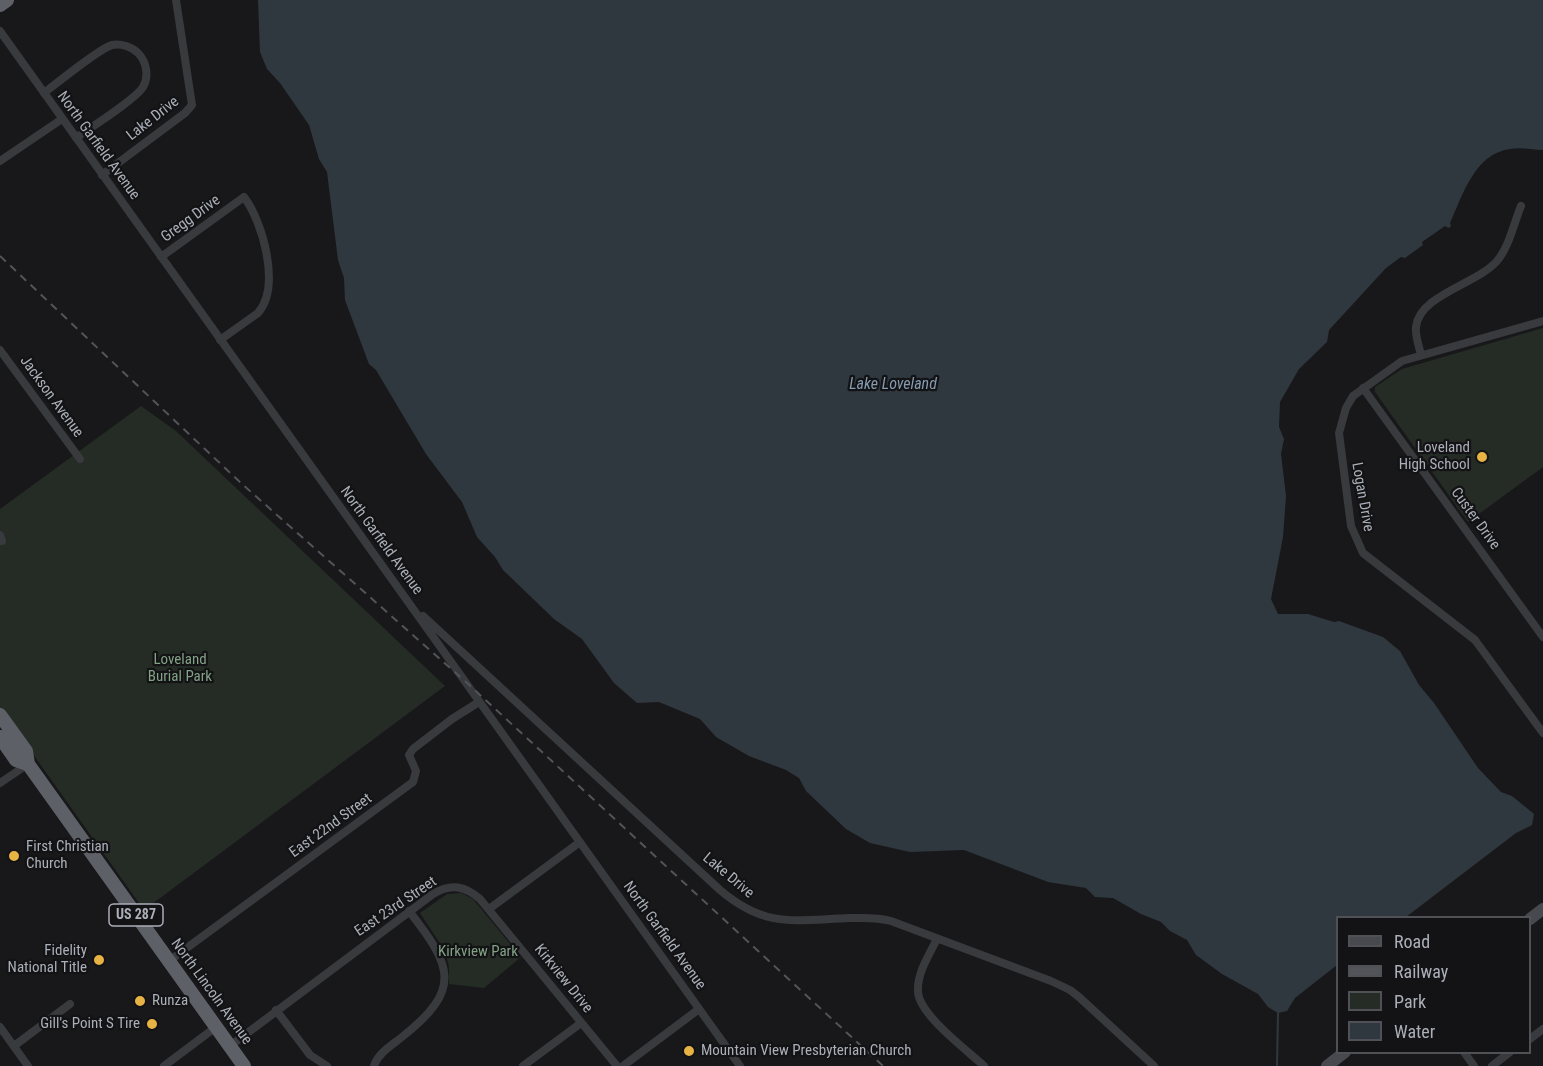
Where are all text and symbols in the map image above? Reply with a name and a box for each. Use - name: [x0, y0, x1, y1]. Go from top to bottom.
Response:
- street label: North Garfield Avenue: [53, 88, 143, 204]
- street label: Lake Drive: [123, 93, 183, 145]
- street label: Gregg Drive: [158, 192, 224, 246]
- street label: Jackson Avenue: [15, 353, 87, 441]
- water label: Lake Loveland: [849, 375, 937, 395]
- place label: Loveland High School: [1399, 439, 1470, 474]
- marker: Loveland High School: [1475, 450, 1489, 464]
- street label: Logan Drive: [1347, 461, 1377, 533]
- street label: North Garfield Avenue: [336, 483, 426, 599]
- street label: Custer Drive: [1447, 485, 1503, 553]
- park label: Loveland Burial Park: [148, 651, 212, 686]
- street label: East 22nd Street: [286, 790, 376, 862]
- place label: First Christian Church: [26, 838, 109, 873]
- marker: First Christian Church: [7, 849, 21, 863]
- street label: Lake Drive: [699, 849, 757, 903]
- street label: East 23rd Street: [352, 873, 440, 941]
- street label: North Garfield Avenue: [619, 878, 709, 994]
- road number: US 287: [109, 904, 163, 926]
- legend: [1336, 916, 1531, 1054]
- text: Road: [1394, 931, 1430, 952]
- street label: North Lincoln Avenue: [167, 936, 255, 1048]
- street label: Kirkview Drive: [530, 941, 596, 1017]
- place label: Fidelity National Title: [8, 942, 87, 977]
- park label: Kirkview Park: [438, 943, 518, 961]
- marker: Fidelity National Title: [92, 953, 106, 967]
- text: Railway: [1394, 961, 1448, 982]
- text: Park: [1394, 991, 1426, 1012]
- place label: Runza: [152, 992, 188, 1010]
- marker: Runza: [133, 994, 147, 1008]
- place label: Gill's Point S Tire: [40, 1015, 140, 1033]
- marker: Gill's Point S Tire: [145, 1017, 159, 1031]
- text: Water: [1394, 1021, 1435, 1042]
- place label: Mountain View Presbyterian Church: [701, 1042, 911, 1060]
- marker: Mountain View Presbyterian Church: [682, 1044, 696, 1058]

